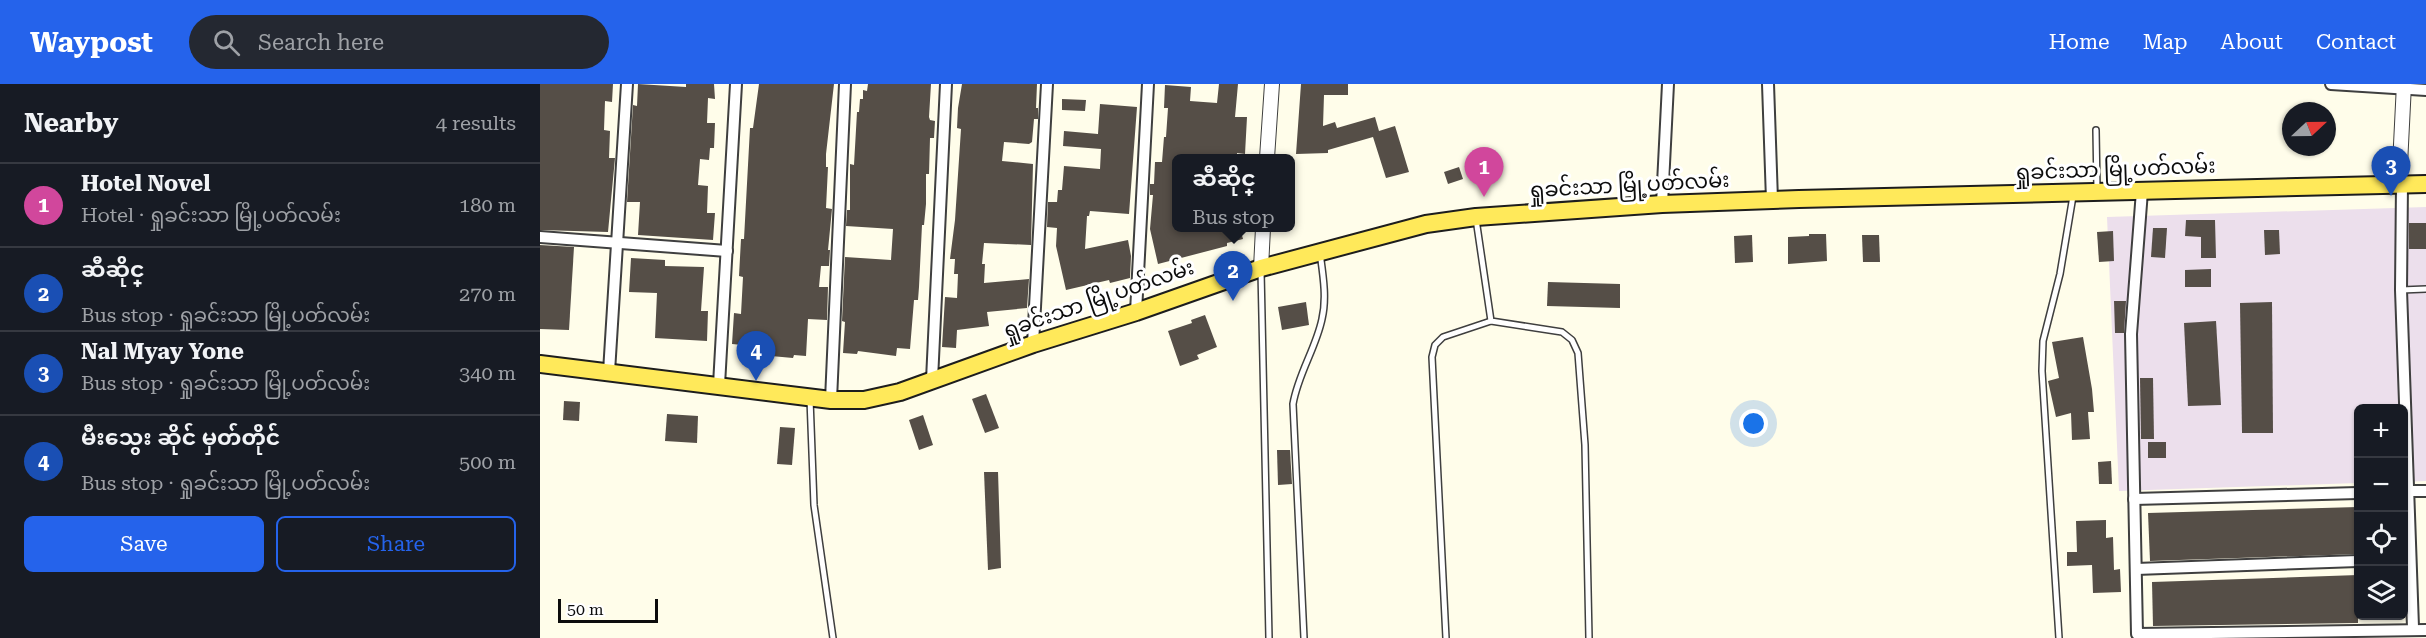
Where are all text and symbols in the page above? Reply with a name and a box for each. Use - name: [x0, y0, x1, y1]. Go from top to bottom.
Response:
- search box: [189, 15, 609, 69]
- text: Waypost: [30, 26, 153, 59]
- icon: search: [210, 26, 243, 59]
- text: Search here: [258, 30, 384, 55]
- text: Home: [2049, 30, 2110, 54]
- text: Map: [2143, 30, 2188, 54]
- text: About: [2221, 30, 2283, 54]
- text: Contact: [2316, 30, 2396, 54]
- north arrow: [2282, 102, 2336, 156]
- text: Nearby: [24, 108, 118, 138]
- text: 4 results: [436, 111, 516, 135]
- pin: 1: [1464, 147, 1504, 197]
- pin: 3: [2372, 147, 2410, 196]
- street label: ရှုခင်းသာ မြို့ပတ်လမ်း: [2014, 149, 2216, 190]
- popup: [1172, 154, 1295, 232]
- street label: ရှုခင်းသာ မြို့ပတ်လမ်း: [1528, 164, 1730, 207]
- text: ဆီဆိုင္: [1192, 166, 1256, 191]
- text: Hotel Novel: [81, 171, 210, 196]
- text: 1: [38, 193, 49, 217]
- text: 180 m: [459, 193, 516, 217]
- text: Hotel · ရှုခင်းသာ မြို့ပတ်လမ်း: [81, 203, 341, 227]
- text: Bus stop: [1192, 205, 1275, 229]
- street label: ရှုခင်းသာ မြို့ပတ်လမ်း: [998, 251, 1199, 348]
- pin: 2: [1214, 252, 1252, 301]
- text: ဆီဆိုင္: [81, 257, 144, 282]
- text: 2: [38, 282, 49, 306]
- text: 270 m: [459, 282, 516, 306]
- text: Bus stop · ရှုခင်းသာ မြို့ပတ်လမ်း: [81, 303, 370, 327]
- pin: 4: [736, 332, 776, 381]
- text: Nal Myay Yone: [81, 339, 244, 364]
- text: 3: [38, 361, 49, 385]
- text: 340 m: [459, 361, 516, 385]
- text: Bus stop · ရှုခင်းသာ မြို့ပတ်လမ်း: [81, 371, 370, 395]
- map controls: [2354, 404, 2408, 620]
- button: +: [2354, 404, 2408, 458]
- your location: [1739, 409, 1768, 438]
- text: မီးသွေး ဆိုင် မှတ်တိုင်: [81, 425, 280, 450]
- text: 4: [38, 450, 49, 474]
- text: 500 m: [459, 450, 516, 474]
- button: −: [2354, 458, 2408, 512]
- text: Bus stop · ရှုခင်းသာ မြို့ပတ်လမ်း: [81, 471, 370, 495]
- button: locate: [2354, 512, 2408, 566]
- button: Save: [24, 516, 264, 572]
- button: Share: [276, 516, 516, 572]
- button: layers: [2354, 566, 2408, 620]
- scale bar: [558, 596, 658, 624]
- text: 50 m: [567, 600, 604, 619]

